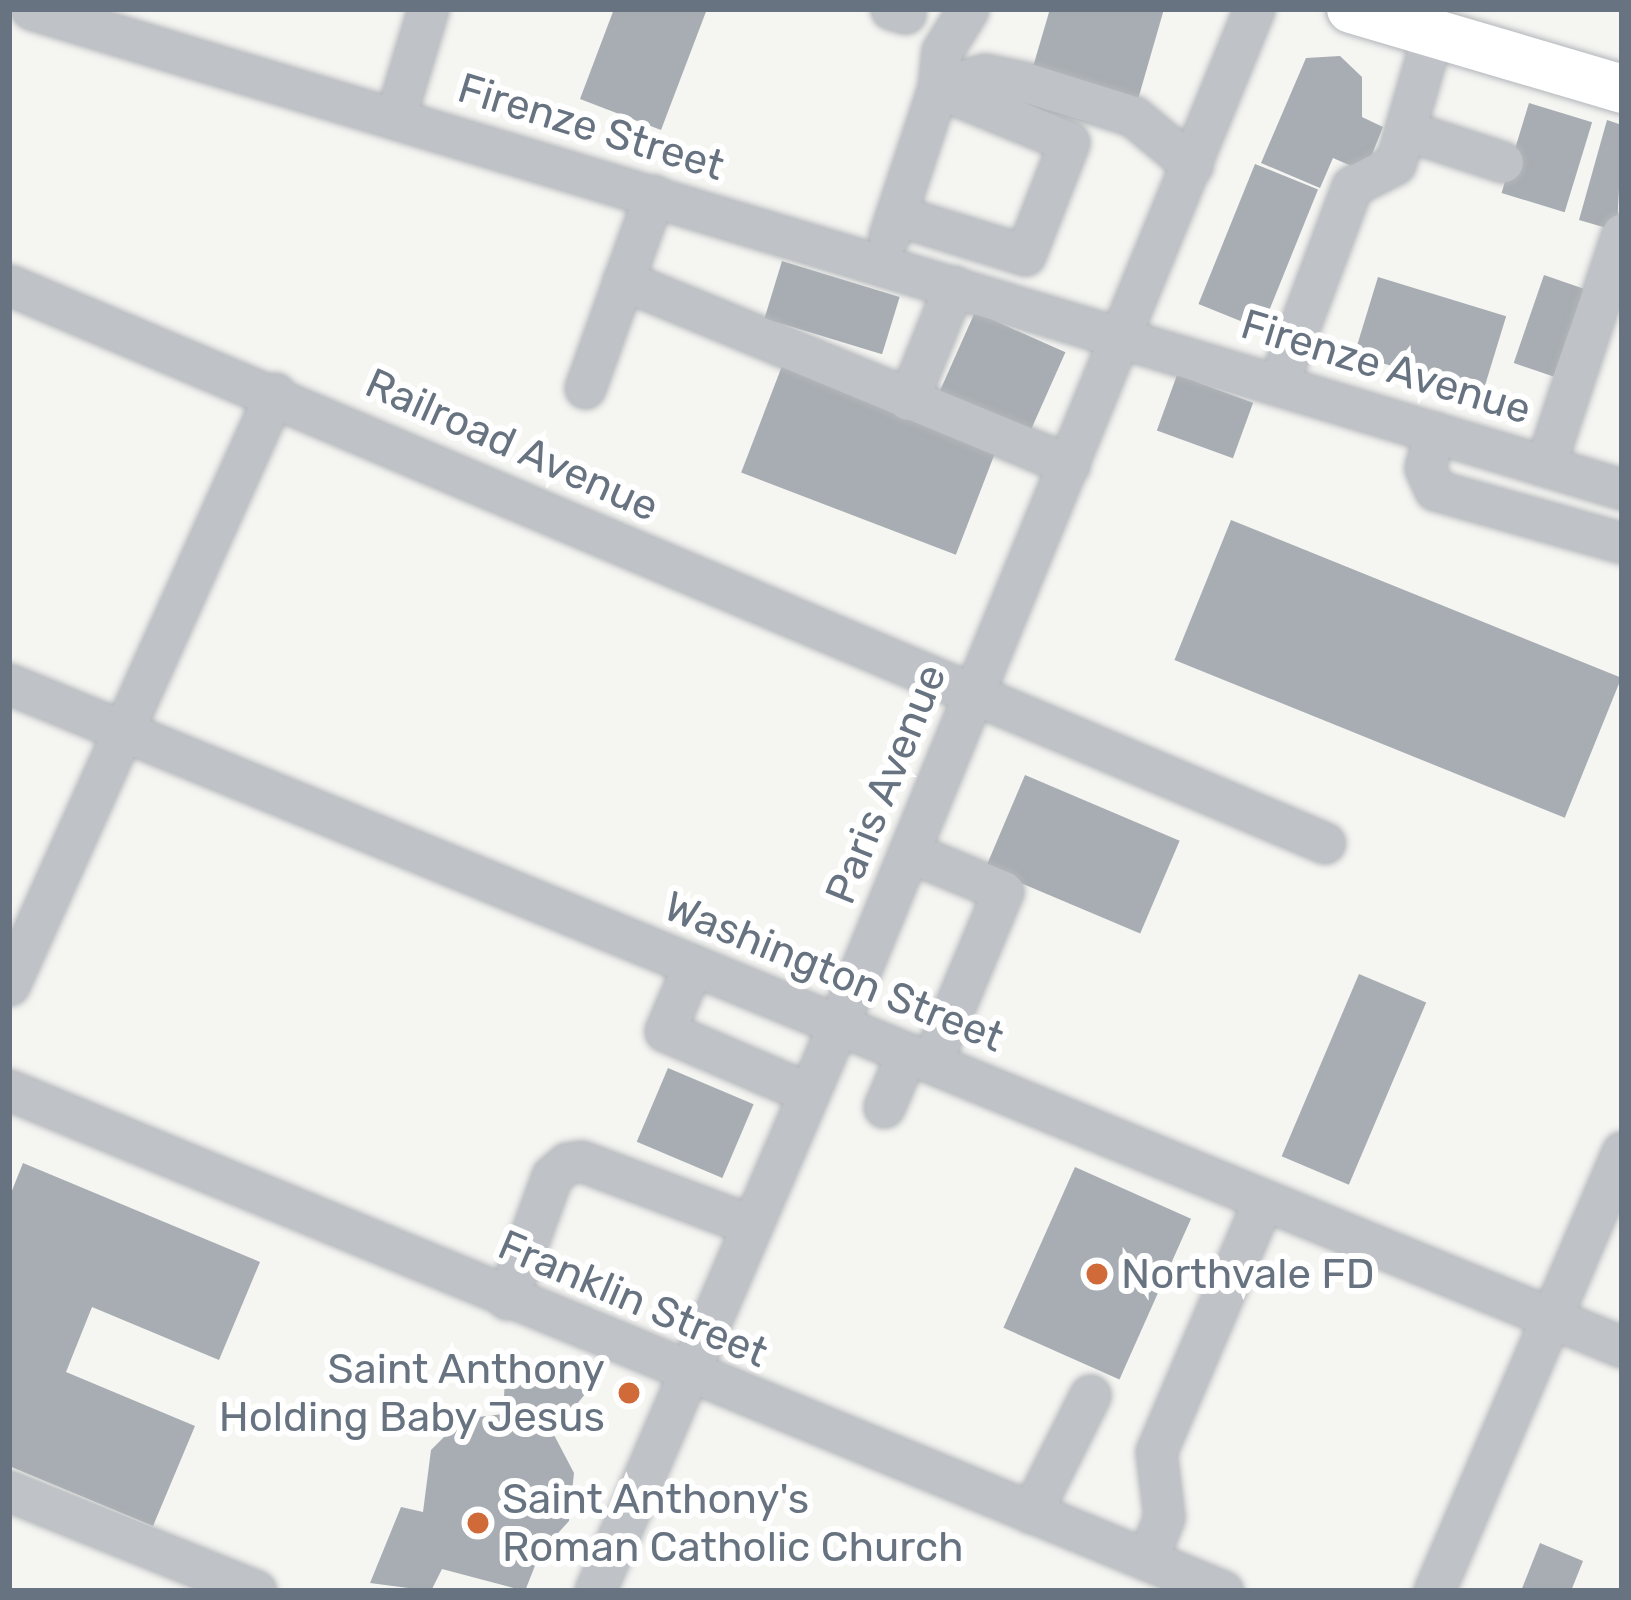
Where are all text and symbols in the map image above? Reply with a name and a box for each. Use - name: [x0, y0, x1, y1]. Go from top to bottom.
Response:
- street label: Firenze Street: [452, 63, 730, 191]
- street label: Firenze Avenue: [1235, 299, 1537, 435]
- street label: Railroad Avenue: [357, 358, 667, 532]
- street label: Paris Avenue: [815, 656, 957, 912]
- street label: Washington Street: [657, 881, 1011, 1063]
- street label: Franklin Street: [491, 1220, 775, 1378]
- place label: Northvale FD: [1121, 1249, 1375, 1299]
- marker: Northvale FD: [1084, 1261, 1110, 1287]
- place label: Saint Anthony Holding Baby Jesus: [218, 1344, 605, 1442]
- marker: Saint Anthony Holding Baby Jesus: [616, 1380, 642, 1406]
- place label: Saint Anthony's Roman Catholic Church: [502, 1474, 964, 1573]
- marker: Saint Anthony's Roman Catholic Church: [465, 1510, 491, 1536]

